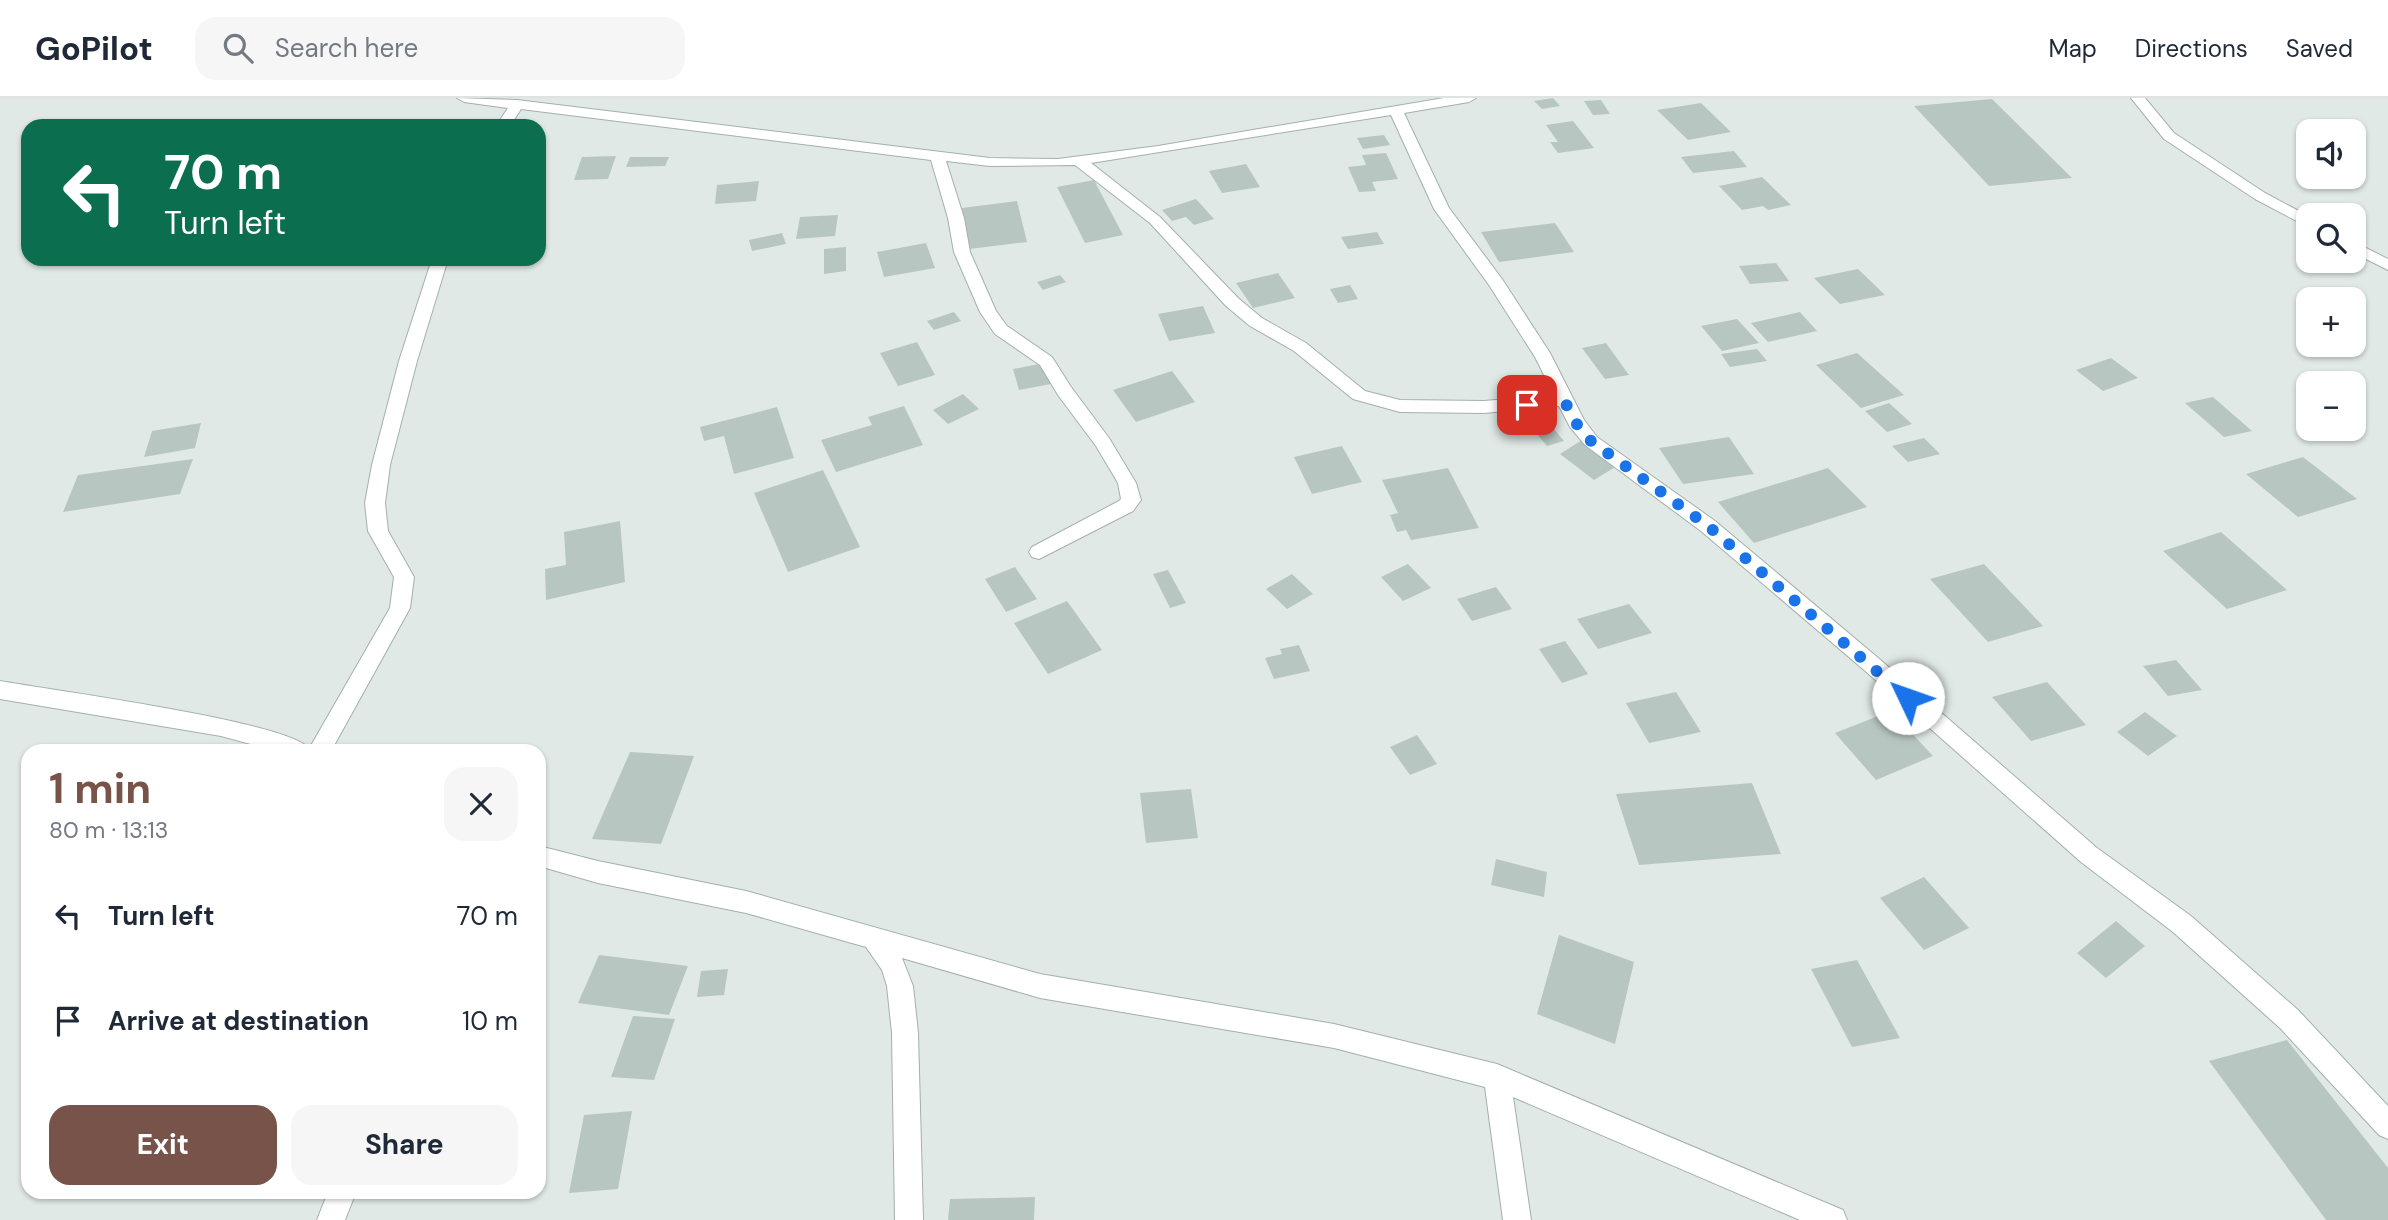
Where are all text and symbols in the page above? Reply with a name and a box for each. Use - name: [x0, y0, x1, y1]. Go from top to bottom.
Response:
- search box: [195, 17, 685, 80]
- text: GoPilot: [35, 27, 153, 70]
- icon: search: [219, 29, 257, 67]
- text: Search here: [275, 31, 418, 65]
- text: Map: [2049, 33, 2097, 64]
- text: Directions: [2135, 33, 2248, 64]
- text: Saved: [2286, 33, 2353, 64]
- map controls: [2296, 119, 2366, 441]
- button: sound: [2296, 119, 2366, 189]
- text: 70 m: [164, 140, 282, 204]
- icon: left: [49, 147, 140, 238]
- text: Turn left: [164, 202, 286, 244]
- button: search: [2296, 203, 2366, 273]
- button: +: [2296, 287, 2366, 357]
- button: −: [2296, 371, 2366, 441]
- pin: [1497, 375, 1557, 435]
- icon: arrive: [1508, 386, 1546, 424]
- position arrow: [1871, 661, 1945, 735]
- text: 1 min: [49, 761, 151, 816]
- button: close: [444, 767, 518, 841]
- text: 80 m · 13:13: [49, 815, 168, 845]
- icon: left: [49, 897, 87, 935]
- text: Turn left: [108, 899, 215, 933]
- text: 70 m: [457, 899, 518, 933]
- icon: arrive: [49, 1002, 87, 1040]
- text: Arrive at destination: [108, 1004, 369, 1038]
- text: 10 m: [462, 1004, 518, 1038]
- button: Exit: [49, 1105, 277, 1185]
- button: Share: [291, 1105, 518, 1185]

